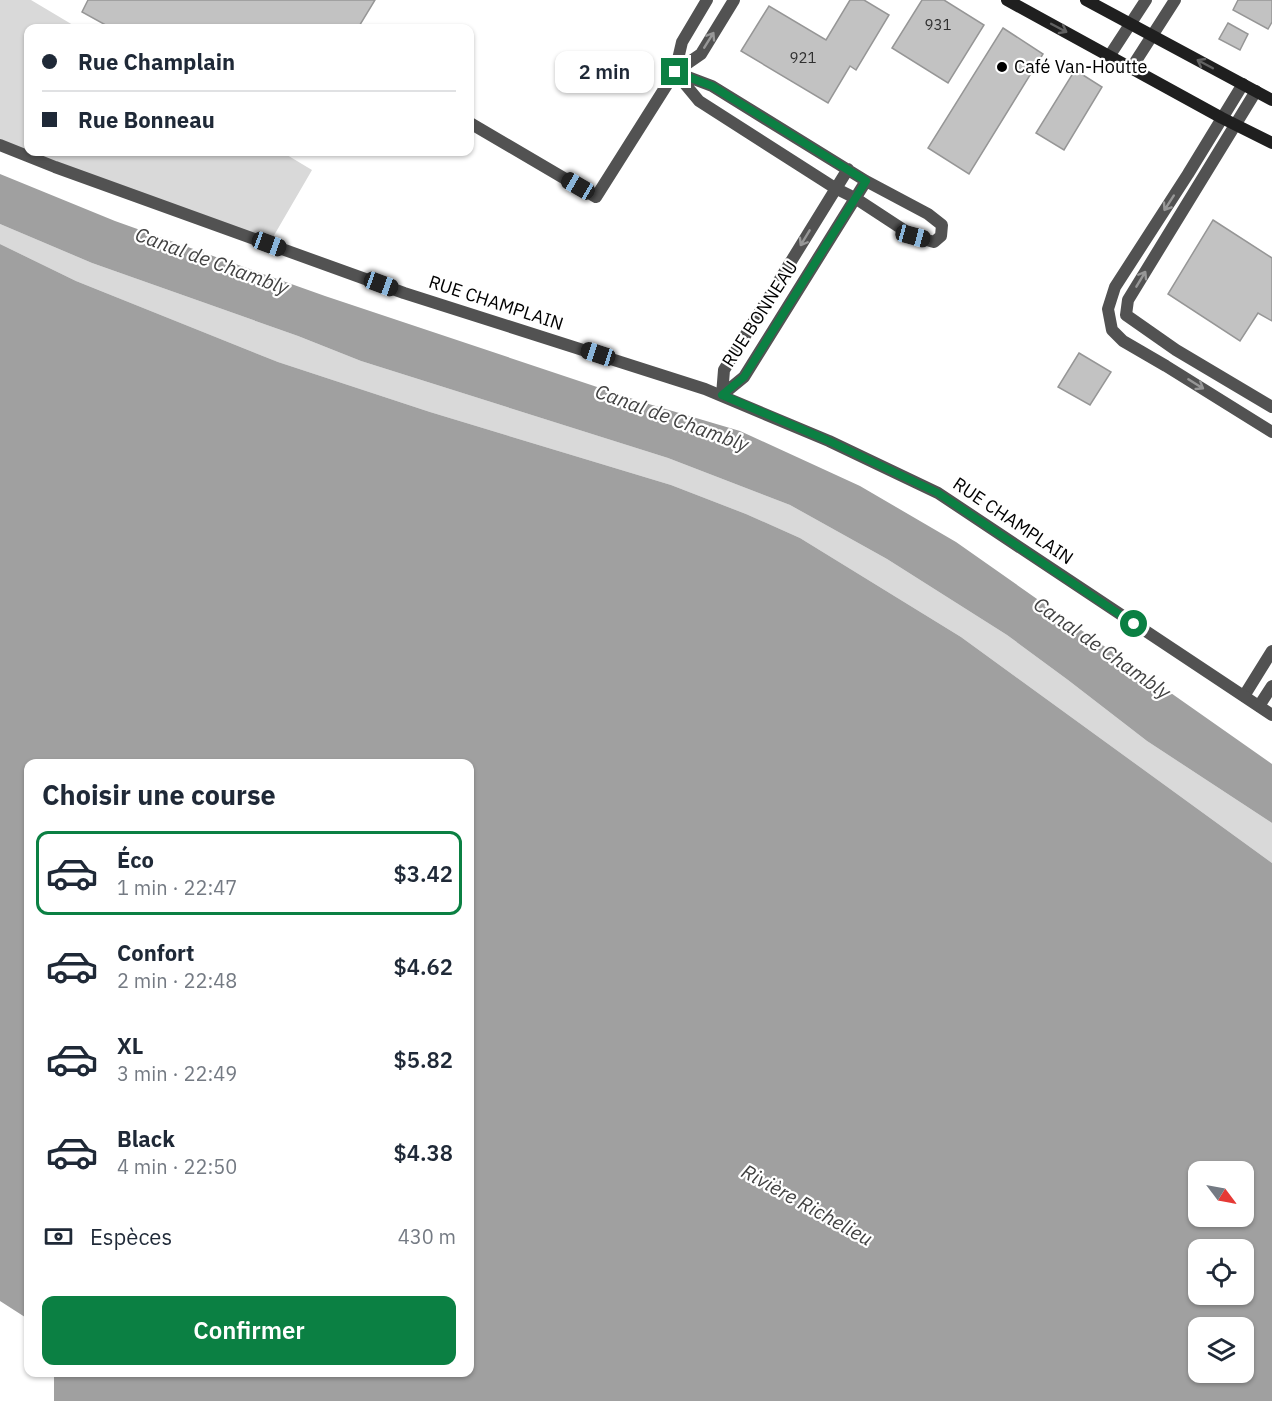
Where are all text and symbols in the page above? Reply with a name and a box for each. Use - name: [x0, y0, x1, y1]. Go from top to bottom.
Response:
- house number: 931: [924, 15, 952, 34]
- one-way arrow: [1050, 22, 1067, 34]
- one-way arrow: [704, 32, 716, 49]
- text: Rue Champlain: [78, 47, 235, 76]
- house number: 921: [789, 48, 817, 67]
- callout: 2 min: [555, 51, 654, 93]
- place label: Café Van-Houtte: [1014, 55, 1148, 78]
- text: 2 min: [579, 58, 630, 85]
- route end: [661, 58, 688, 85]
- one-way arrow: [1197, 58, 1214, 70]
- marker: Café Van-Houtte: [995, 60, 1009, 74]
- text: Rue Bonneau: [78, 105, 215, 134]
- car: [558, 169, 598, 203]
- one-way arrow: [1163, 194, 1175, 211]
- water label: Canal de Chambly: [132, 220, 294, 301]
- car: [893, 223, 933, 249]
- car: [249, 229, 289, 259]
- one-way arrow: [798, 229, 810, 246]
- street label: RUE BONNEAU: [717, 256, 803, 371]
- car: [361, 269, 401, 299]
- street label: RUE CHAMPLAIN: [426, 270, 566, 335]
- one-way arrow: [1135, 271, 1147, 288]
- car: [578, 340, 618, 368]
- water label: Canal de Chambly: [592, 377, 754, 458]
- one-way arrow: [1187, 379, 1204, 391]
- street label: RUE CHAMPLAIN: [949, 472, 1078, 569]
- water label: Canal de Chambly: [1028, 590, 1177, 706]
- route start: [1120, 610, 1147, 637]
- text: Choisir une course: [42, 777, 276, 812]
- text: Éco: [117, 845, 154, 874]
- icon: car: [45, 846, 99, 900]
- text: $3.42: [394, 859, 453, 888]
- text: 1 min · 22:47: [117, 874, 237, 901]
- text: Confort: [117, 938, 195, 967]
- icon: car: [45, 939, 99, 993]
- text: $4.62: [394, 952, 453, 981]
- text: 2 min · 22:48: [117, 967, 237, 994]
- text: XL: [117, 1031, 143, 1060]
- icon: car: [45, 1032, 99, 1086]
- text: $5.82: [394, 1045, 453, 1074]
- text: 3 min · 22:49: [117, 1060, 237, 1087]
- text: Black: [117, 1124, 175, 1153]
- icon: car: [45, 1125, 99, 1179]
- text: $4.38: [394, 1138, 453, 1167]
- text: 4 min · 22:50: [117, 1153, 237, 1180]
- water label: Rivière Richelieu: [737, 1157, 878, 1252]
- north arrow: [1188, 1161, 1254, 1227]
- map controls: [1188, 1161, 1254, 1383]
- icon: cash: [42, 1220, 75, 1253]
- text: Espèces: [90, 1222, 172, 1251]
- text: 430 m: [398, 1223, 456, 1250]
- button: locate: [1188, 1239, 1254, 1305]
- button: Confirmer: [42, 1296, 456, 1365]
- button: layers: [1188, 1317, 1254, 1383]

